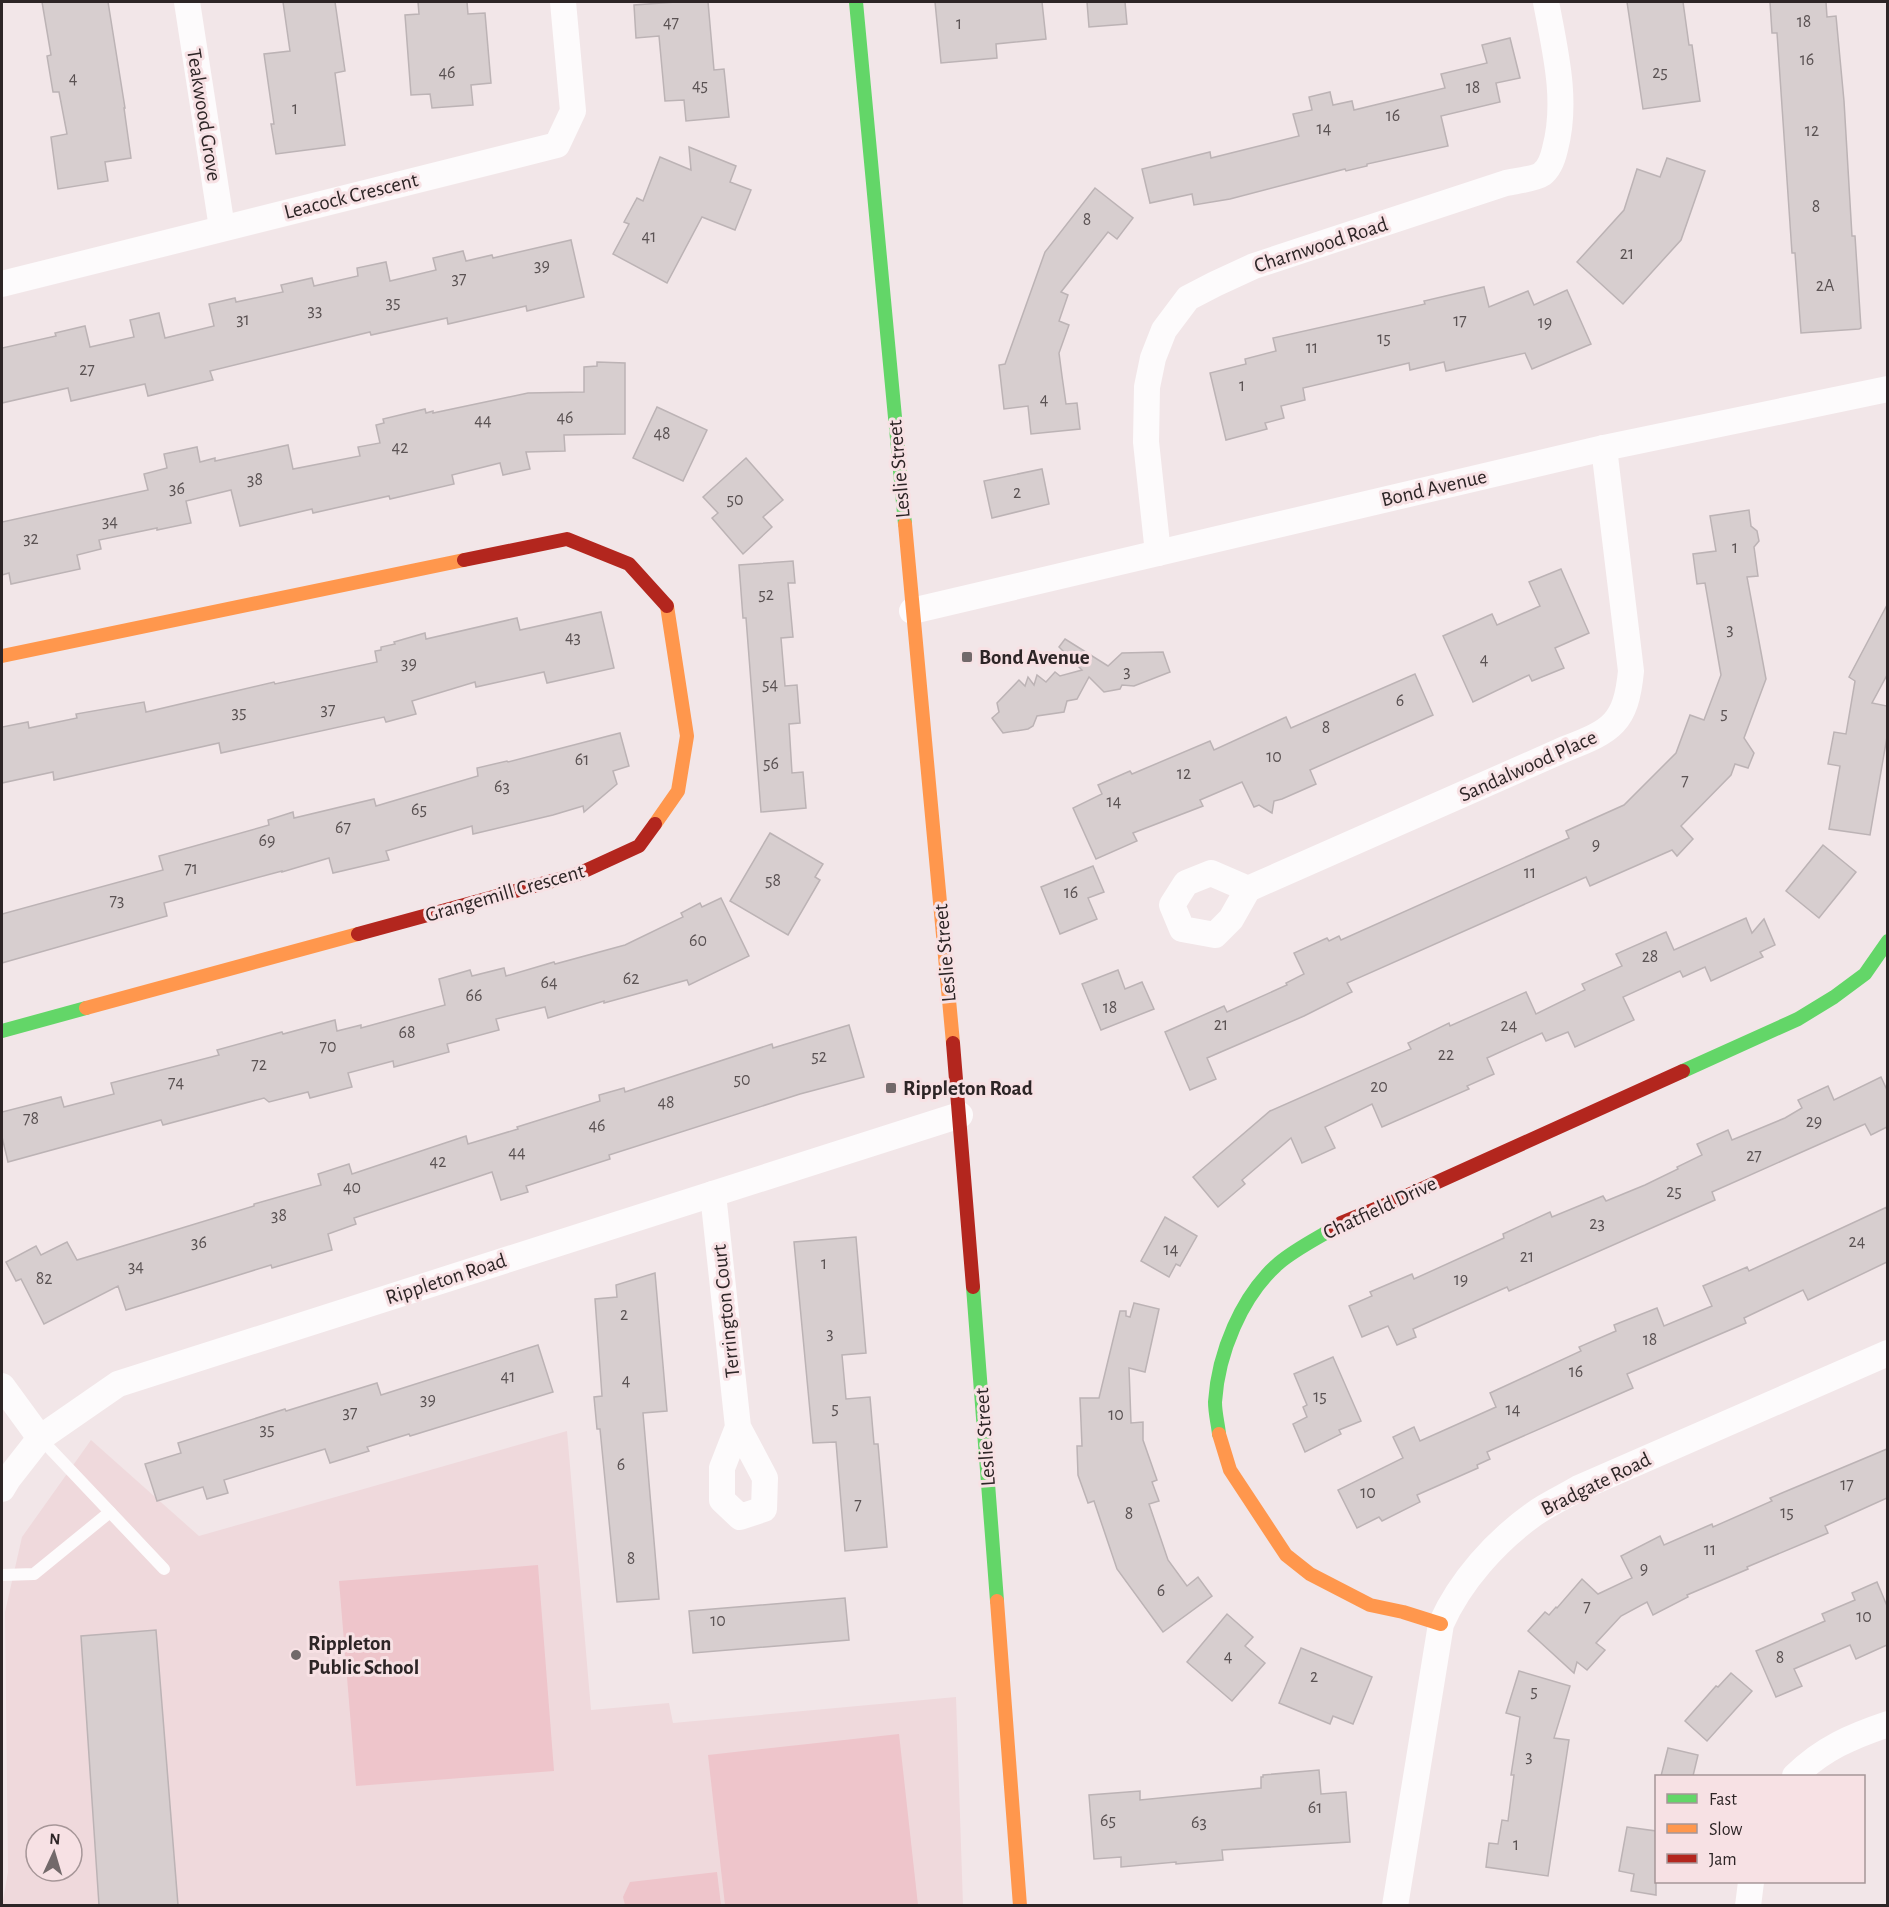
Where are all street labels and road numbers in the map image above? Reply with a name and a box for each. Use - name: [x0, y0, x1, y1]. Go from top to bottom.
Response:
- street label: Teakwood Grove: [183, 47, 225, 183]
- street label: Leacock Crescent: [282, 169, 420, 223]
- street label: Charnwood Road: [1252, 213, 1391, 276]
- street label: Leslie Street: [884, 419, 914, 519]
- street label: Bond Avenue: [1379, 466, 1489, 510]
- street label: Sandalwood Place: [1456, 726, 1600, 806]
- street label: Grangemill Crescent: [423, 860, 587, 926]
- street label: Leslie Street: [930, 903, 960, 1003]
- street label: Chatfield Drive: [1320, 1173, 1440, 1243]
- street label: Terrington Court: [709, 1243, 743, 1379]
- street label: Rippleton Road: [383, 1250, 509, 1308]
- street label: Leslie Street: [971, 1387, 999, 1487]
- street label: Bradgate Road: [1538, 1448, 1654, 1520]

